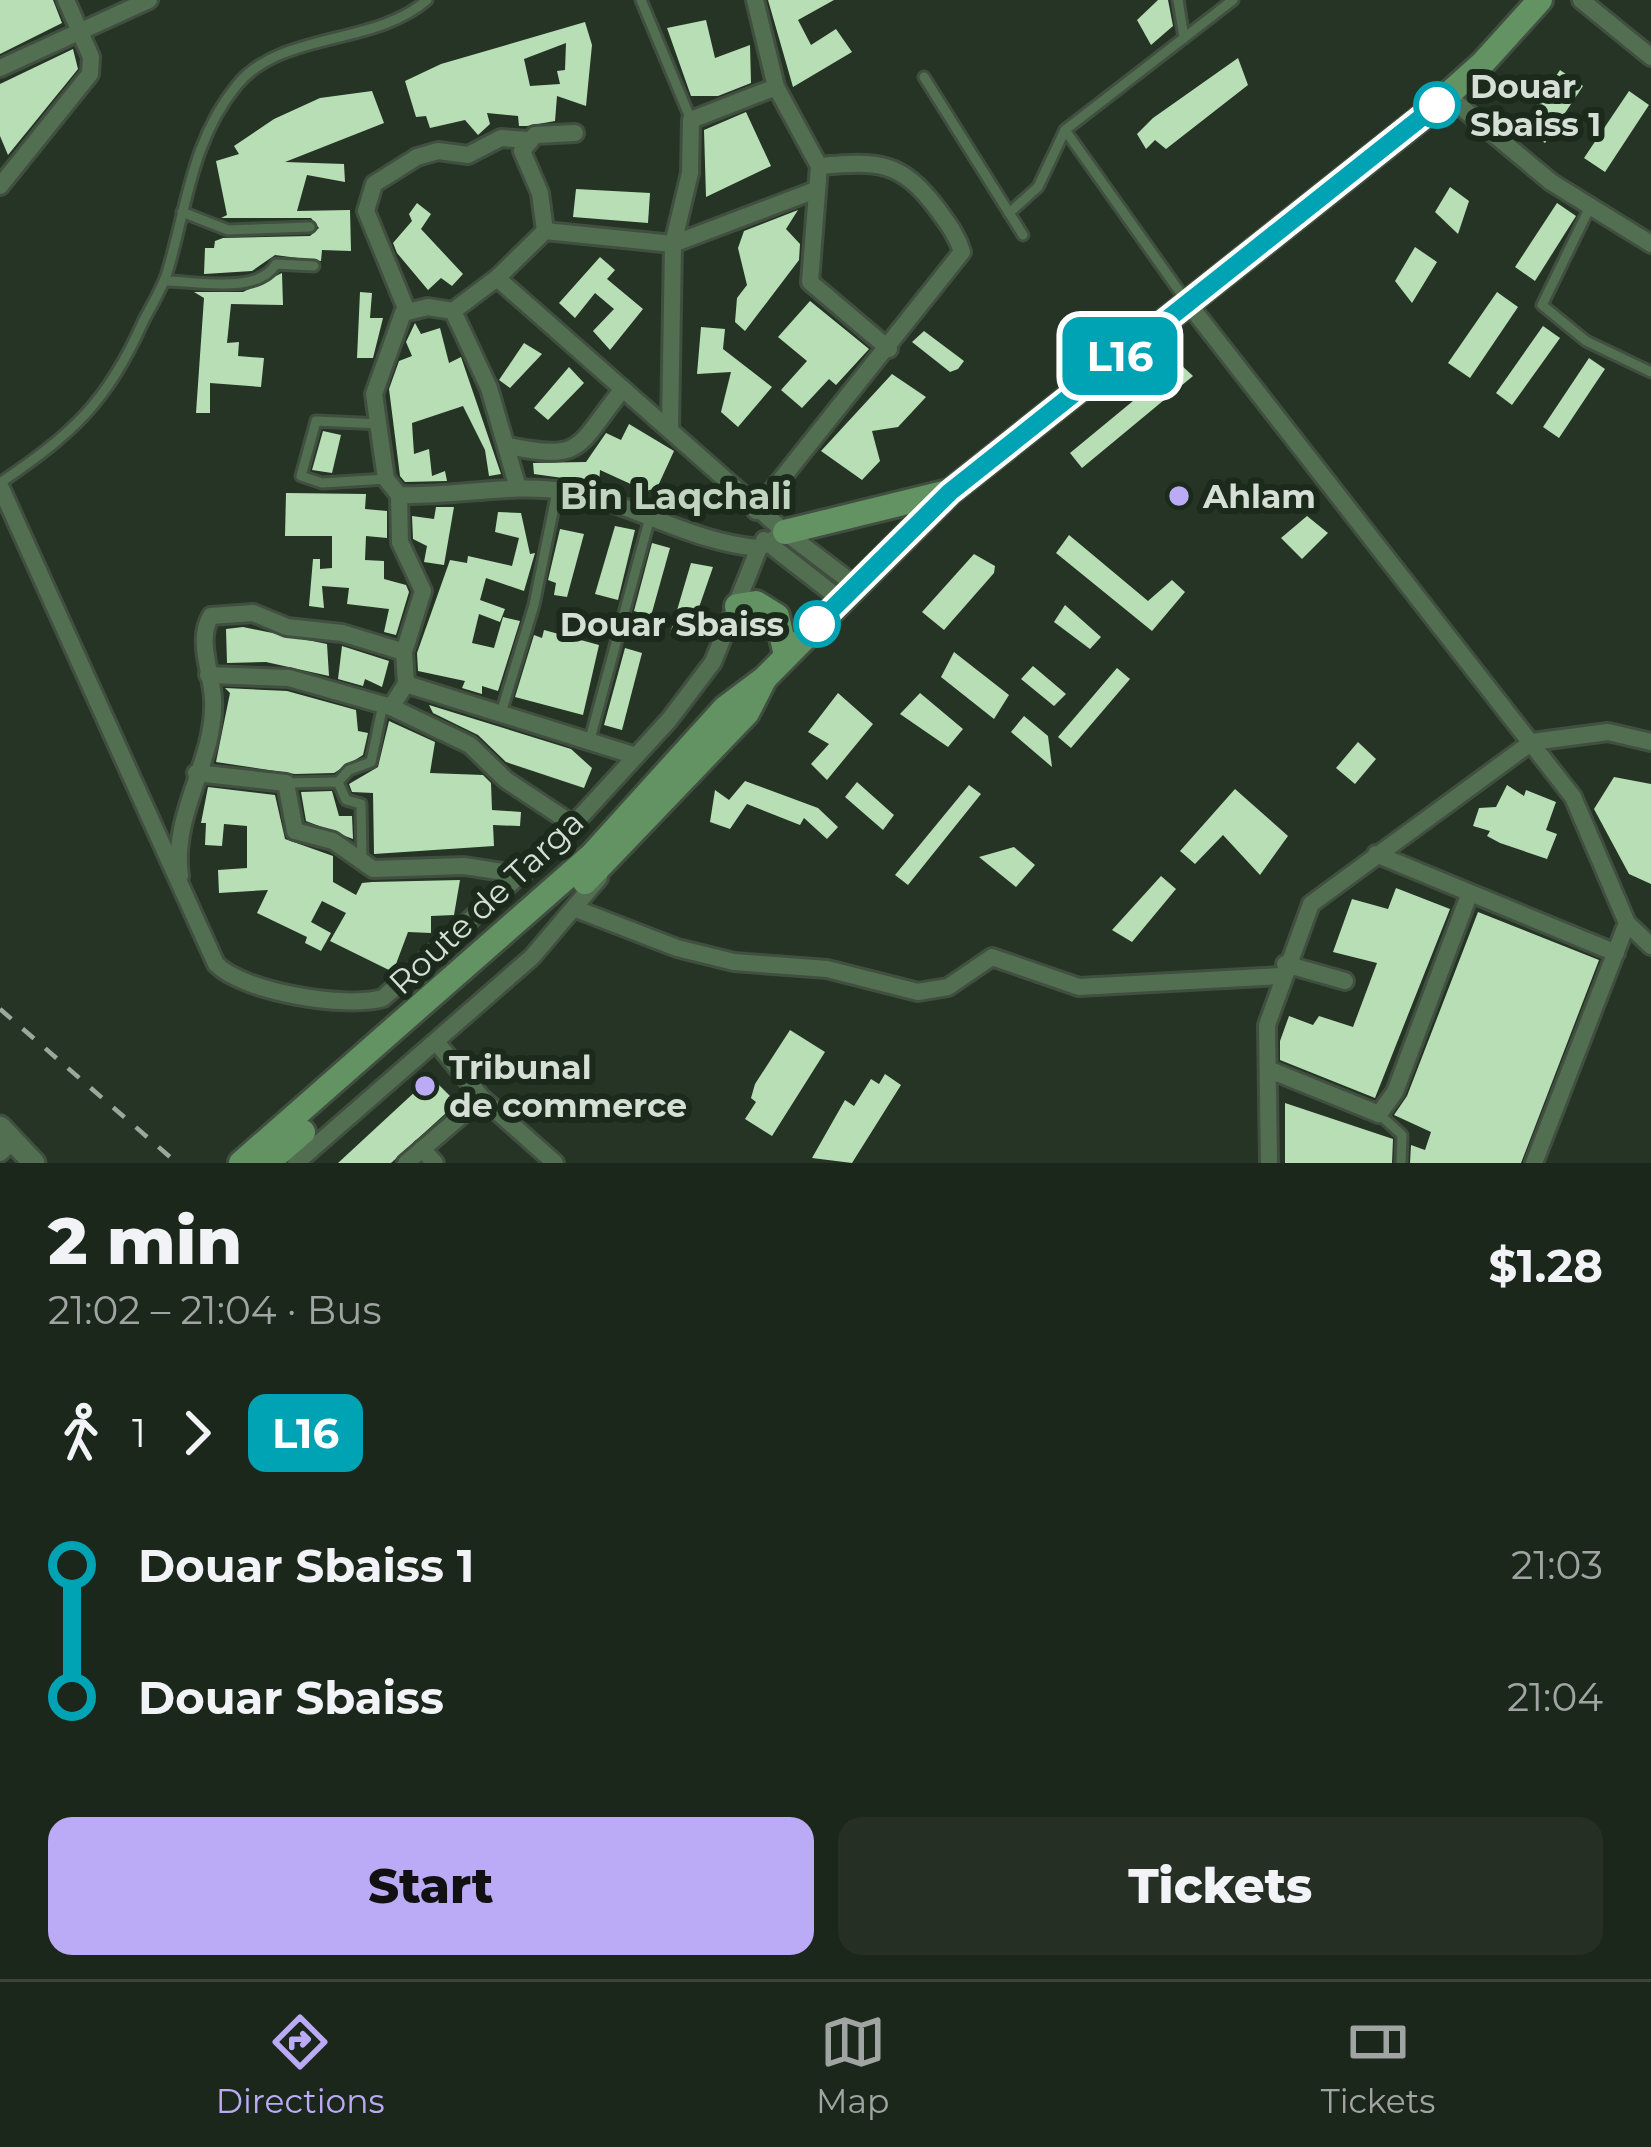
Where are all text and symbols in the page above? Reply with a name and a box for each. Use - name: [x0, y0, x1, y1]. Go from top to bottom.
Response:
- place label: Douar Sbaiss 1: [1470, 66, 1601, 144]
- marker: Douar Sbaiss 1: [1415, 83, 1459, 127]
- line badge: L16: [1051, 317, 1189, 395]
- text: L16: [1086, 330, 1154, 382]
- district label: Bin Laqchali: [560, 474, 792, 518]
- place label: Ahlam: [1202, 476, 1316, 516]
- marker: Ahlam: [1166, 483, 1192, 509]
- marker: Douar Sbaiss: [795, 602, 839, 646]
- place label: Douar Sbaiss: [560, 604, 784, 644]
- street label: Route de Targa: [380, 802, 592, 1002]
- place label: Tribunal de commerce: [449, 1047, 687, 1125]
- marker: Tribunal de commerce: [412, 1073, 438, 1099]
- text: 2 min: [48, 1200, 242, 1281]
- text: $1.28: [1489, 1238, 1603, 1293]
- text: 21:02 – 21:04 · Bus: [48, 1286, 381, 1334]
- icon: walk: [48, 1400, 114, 1466]
- icon: forward: [164, 1400, 230, 1466]
- text: L16: [272, 1407, 339, 1459]
- text: 1: [132, 1409, 146, 1457]
- text: Douar Sbaiss 1: [138, 1538, 474, 1593]
- text: 21:03: [1511, 1541, 1603, 1589]
- text: Douar Sbaiss: [138, 1670, 444, 1725]
- text: 21:04: [1507, 1673, 1603, 1721]
- button: Start: [48, 1817, 814, 1955]
- button: Tickets: [838, 1817, 1603, 1955]
- tab: Directions: [216, 2009, 385, 2121]
- tab: Map: [816, 2009, 889, 2121]
- tab: Tickets: [1321, 2009, 1435, 2121]

